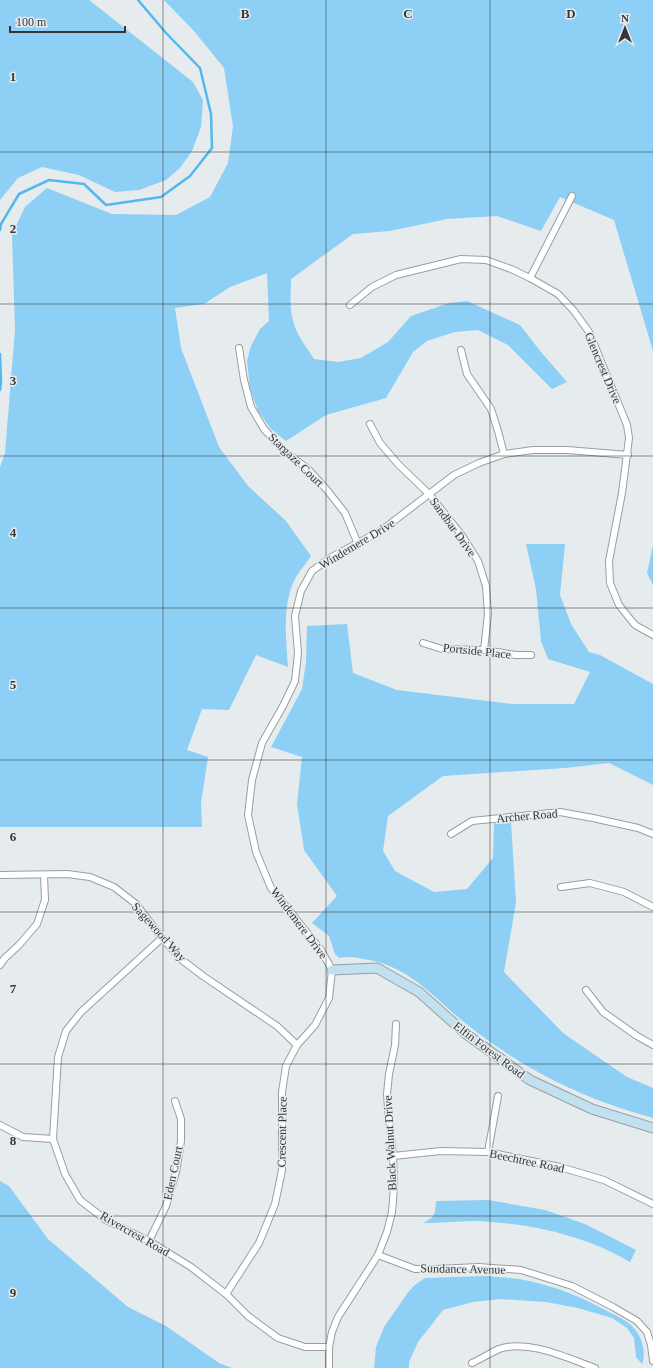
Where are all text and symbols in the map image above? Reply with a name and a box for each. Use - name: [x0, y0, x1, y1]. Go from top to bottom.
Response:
- text: B: [241, 6, 250, 21]
- text: C: [403, 6, 413, 21]
- text: D: [566, 6, 576, 21]
- scale bar: [10, 8, 125, 34]
- north arrow: [605, 8, 645, 48]
- text: N: [621, 12, 629, 24]
- text: 100 m: [16, 15, 47, 29]
- text: 1: [10, 69, 16, 84]
- text: 2: [10, 221, 16, 236]
- street label: Glencrest Drive: [582, 330, 624, 406]
- text: 3: [10, 373, 17, 388]
- street label: Stargaze Court: [265, 430, 327, 490]
- street label: Sandbar Drive: [427, 495, 479, 559]
- street label: Windemere Drive: [317, 516, 397, 572]
- text: 4: [10, 525, 17, 540]
- street label: Portside Place: [442, 640, 512, 662]
- text: 5: [10, 677, 17, 692]
- street label: Archer Road: [496, 806, 558, 826]
- text: 6: [10, 829, 17, 844]
- street label: Windemere Drive: [268, 885, 330, 961]
- street label: Sagewood Way: [129, 900, 189, 964]
- text: 7: [10, 981, 17, 996]
- street label: Elfin Forest Road: [451, 1019, 527, 1081]
- street label: Black Walnut Drive: [381, 1095, 399, 1191]
- street label: Crescent Place: [274, 1096, 290, 1168]
- text: 8: [10, 1133, 17, 1148]
- street label: Eden Court: [160, 1144, 186, 1201]
- street label: Beechtree Road: [488, 1146, 566, 1176]
- street label: Rivercrest Road: [98, 1209, 172, 1259]
- street label: Sundance Avenue: [420, 1261, 506, 1277]
- text: 9: [10, 1285, 17, 1300]

